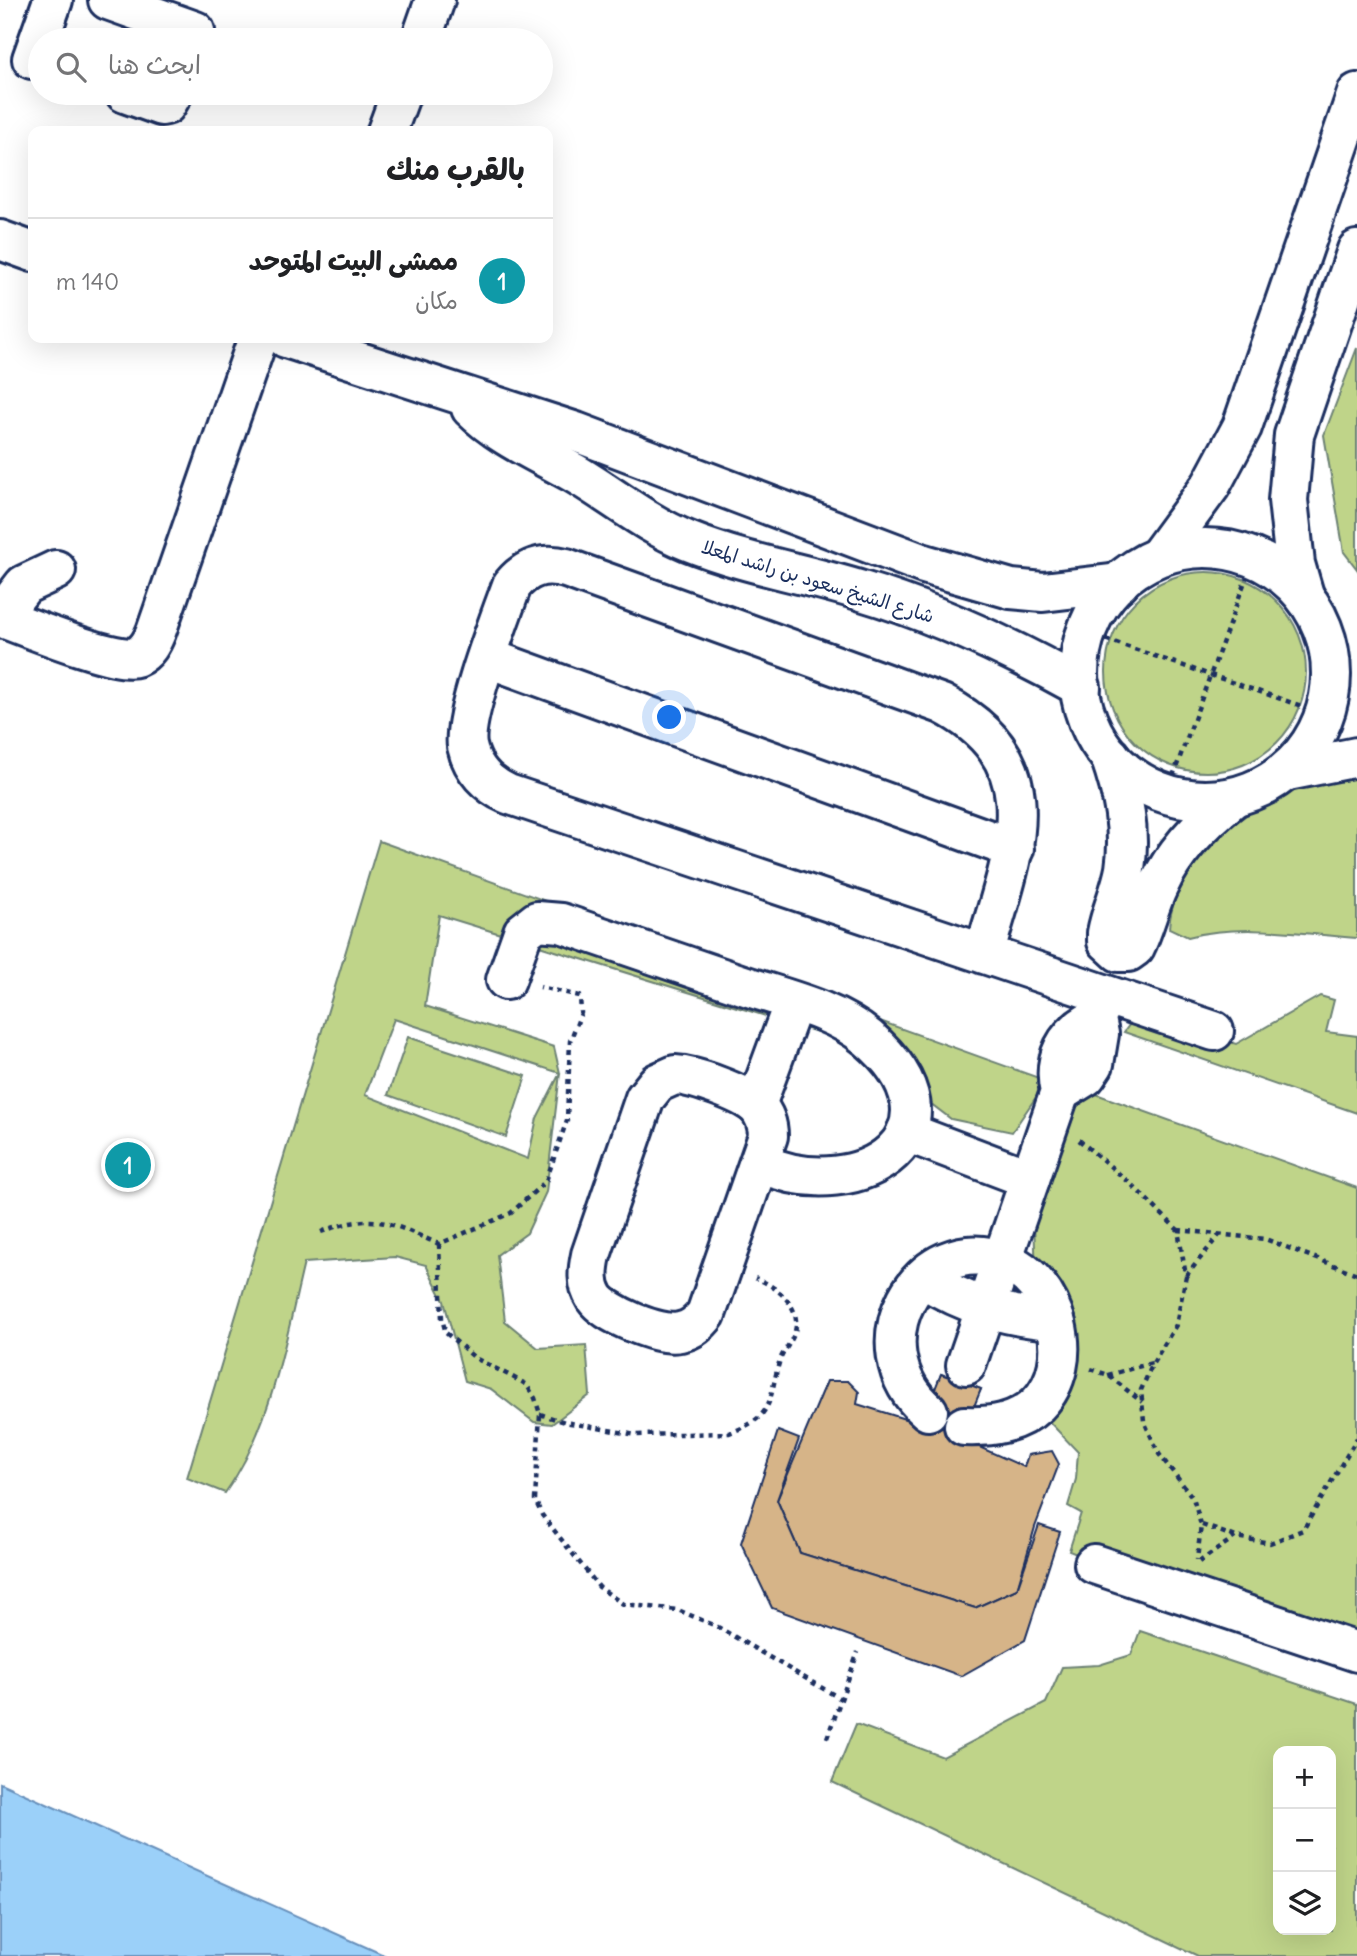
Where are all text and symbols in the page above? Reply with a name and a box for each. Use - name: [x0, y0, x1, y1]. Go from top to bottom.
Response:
- search box: [28, 28, 553, 105]
- icon: search: [52, 48, 90, 86]
- text: ابحث هنا: [108, 48, 201, 81]
- text: بالقرب منك: [386, 150, 525, 188]
- text: ممشى البيت المتوحد: [248, 244, 458, 277]
- text: 140 m: [56, 267, 119, 296]
- text: 1: [497, 267, 507, 296]
- text: مكان: [415, 286, 458, 315]
- street label: شارع الشيخ سعود بن راشد المعلا: [698, 534, 937, 630]
- your location: [652, 700, 686, 734]
- pin: 1: [105, 1139, 151, 1191]
- map controls: [1273, 1746, 1336, 1935]
- button: +: [1273, 1746, 1336, 1809]
- button: −: [1273, 1809, 1336, 1872]
- button: layers: [1273, 1872, 1336, 1935]

